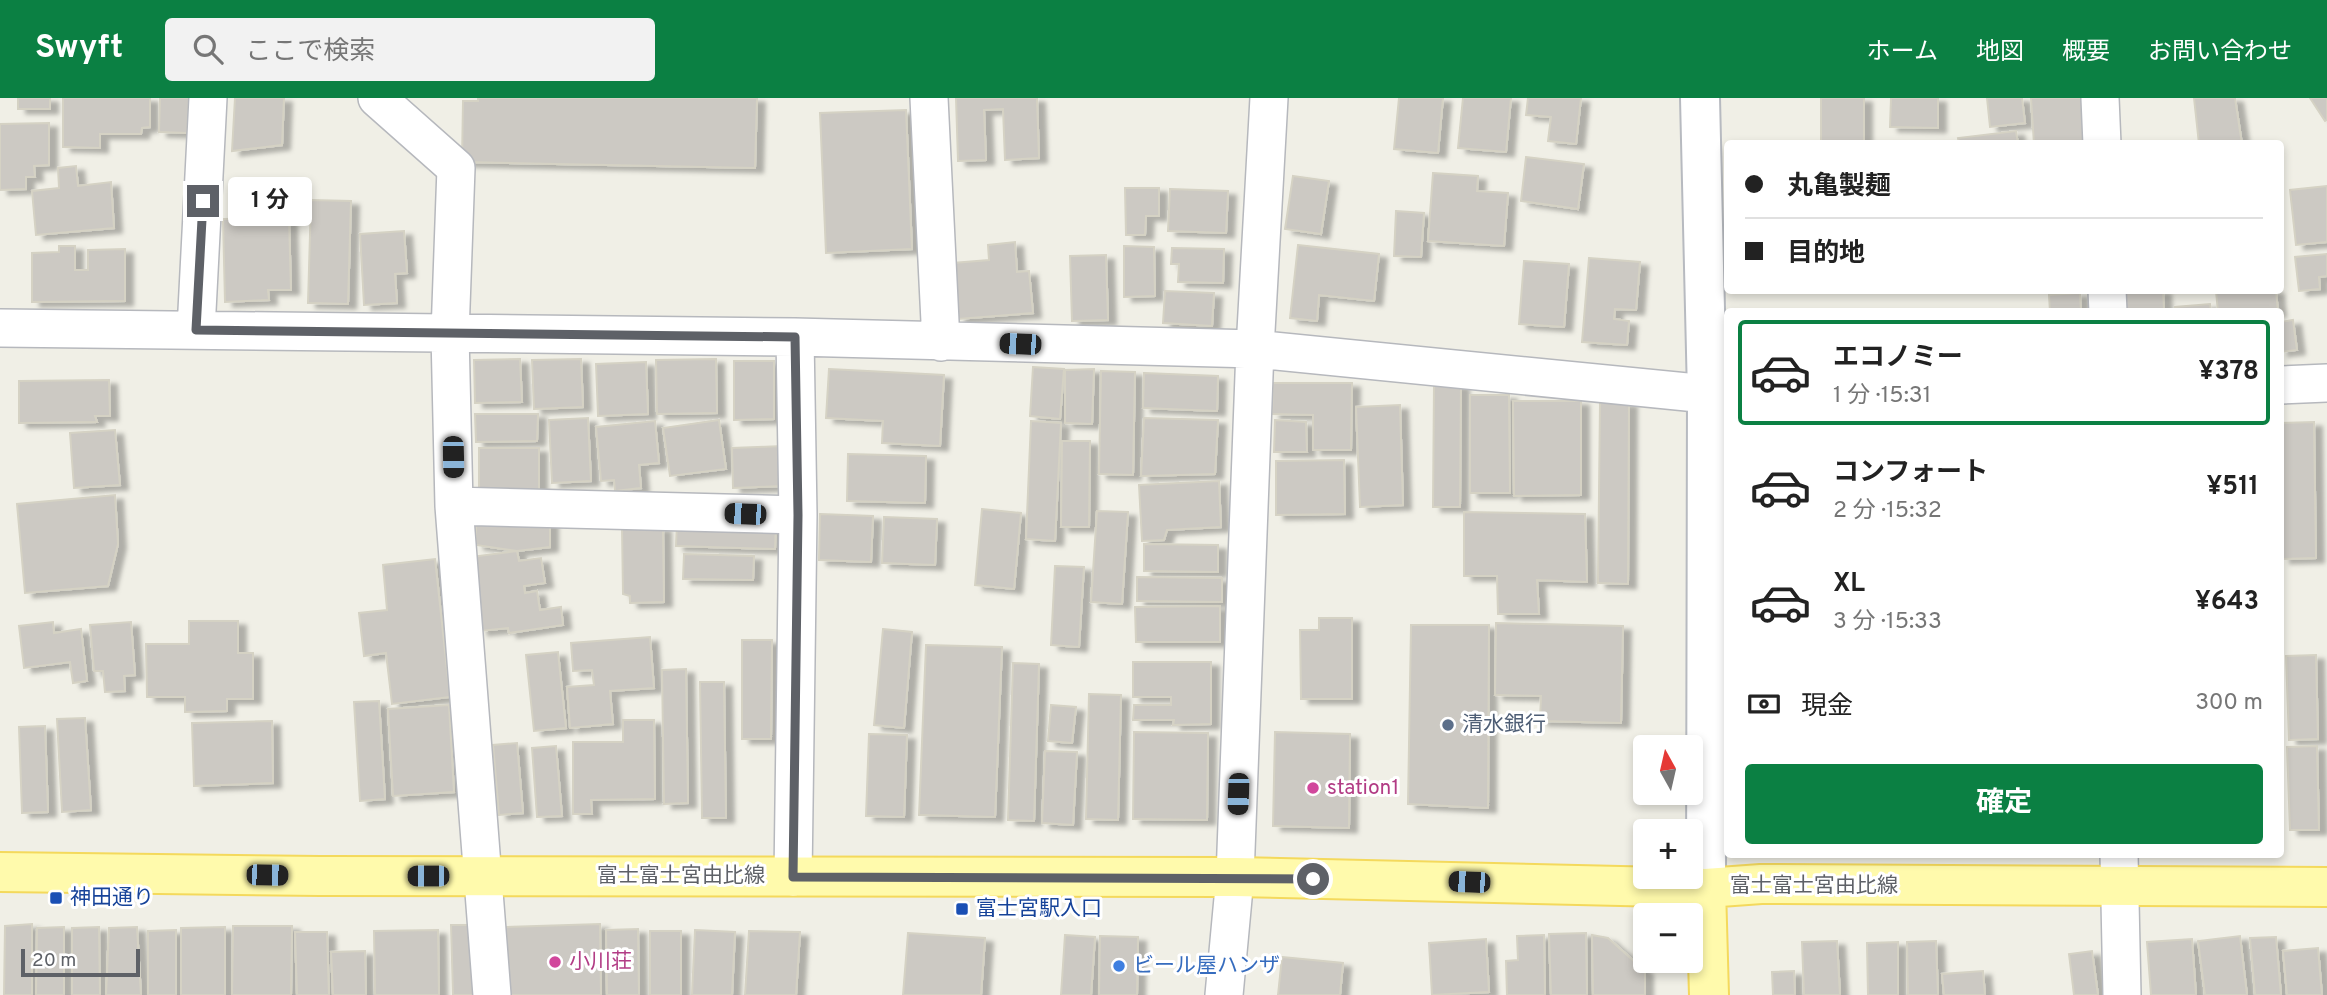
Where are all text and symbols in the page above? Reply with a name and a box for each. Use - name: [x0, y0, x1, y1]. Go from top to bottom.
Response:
- search box: [165, 18, 655, 81]
- text: Swyft: [35, 28, 123, 70]
- icon: search: [189, 30, 227, 68]
- text: ここで検索: [245, 36, 375, 69]
- text: ホーム: [1867, 38, 1938, 68]
- text: 地図: [1976, 38, 2024, 68]
- text: 概要: [2062, 38, 2110, 68]
- text: お問い合わせ: [2148, 38, 2292, 68]
- text: 丸亀製麺: [1787, 171, 1891, 204]
- callout: 1 分: [228, 176, 312, 226]
- route end: [187, 185, 219, 217]
- text: 1 分: [251, 187, 289, 216]
- text: 目的地: [1787, 238, 1865, 271]
- car: [999, 333, 1042, 355]
- icon: car: [1749, 341, 1812, 404]
- text: エコノミー: [1833, 342, 1963, 375]
- text: ¥378: [2199, 356, 2259, 389]
- text: 1 分 · 15:31: [1833, 382, 1931, 411]
- car: [443, 436, 464, 478]
- icon: car: [1749, 456, 1812, 519]
- text: コンフォート: [1833, 457, 1988, 490]
- text: ¥511: [2207, 471, 2259, 504]
- text: 2 分 · 15:32: [1833, 497, 1942, 526]
- car: [724, 503, 767, 525]
- text: XL: [1833, 568, 1865, 601]
- icon: car: [1749, 571, 1812, 634]
- text: ¥643: [2195, 586, 2259, 619]
- text: 3 分 · 15:33: [1833, 608, 1942, 637]
- icon: cash: [1745, 685, 1783, 723]
- text: 300 m: [2195, 689, 2263, 718]
- text: 現金: [1801, 691, 1853, 724]
- place label: 清水銀行: [1462, 712, 1546, 739]
- marker: 清水銀行: [1440, 717, 1456, 733]
- north arrow: [1633, 735, 1703, 805]
- map controls: [1633, 735, 1703, 973]
- button: 確定: [1745, 764, 2263, 844]
- car: [1227, 773, 1250, 815]
- place label: station1: [1327, 775, 1399, 802]
- marker: station1: [1305, 780, 1321, 796]
- button: +: [1633, 819, 1703, 889]
- street label: 富士富士宮由比線: [597, 863, 765, 890]
- route start: [1297, 863, 1329, 895]
- car: [246, 864, 289, 886]
- car: [408, 866, 450, 887]
- car: [1448, 871, 1491, 893]
- street label: 富士富士宮由比線: [1730, 873, 1898, 900]
- place label: 神田通り: [70, 885, 154, 912]
- marker: 神田通り: [48, 890, 64, 906]
- place label: 富士宮駅入口: [976, 896, 1102, 923]
- marker: 富士宮駅入口: [954, 901, 970, 917]
- button: −: [1633, 903, 1703, 973]
- scale bar: [21, 946, 140, 978]
- text: 20 m: [32, 949, 76, 973]
- place label: 小川荘: [569, 949, 632, 976]
- place label: ビール屋ハンザ: [1133, 953, 1280, 980]
- marker: 小川荘: [547, 954, 563, 970]
- marker: ビール屋ハンザ: [1111, 958, 1127, 974]

